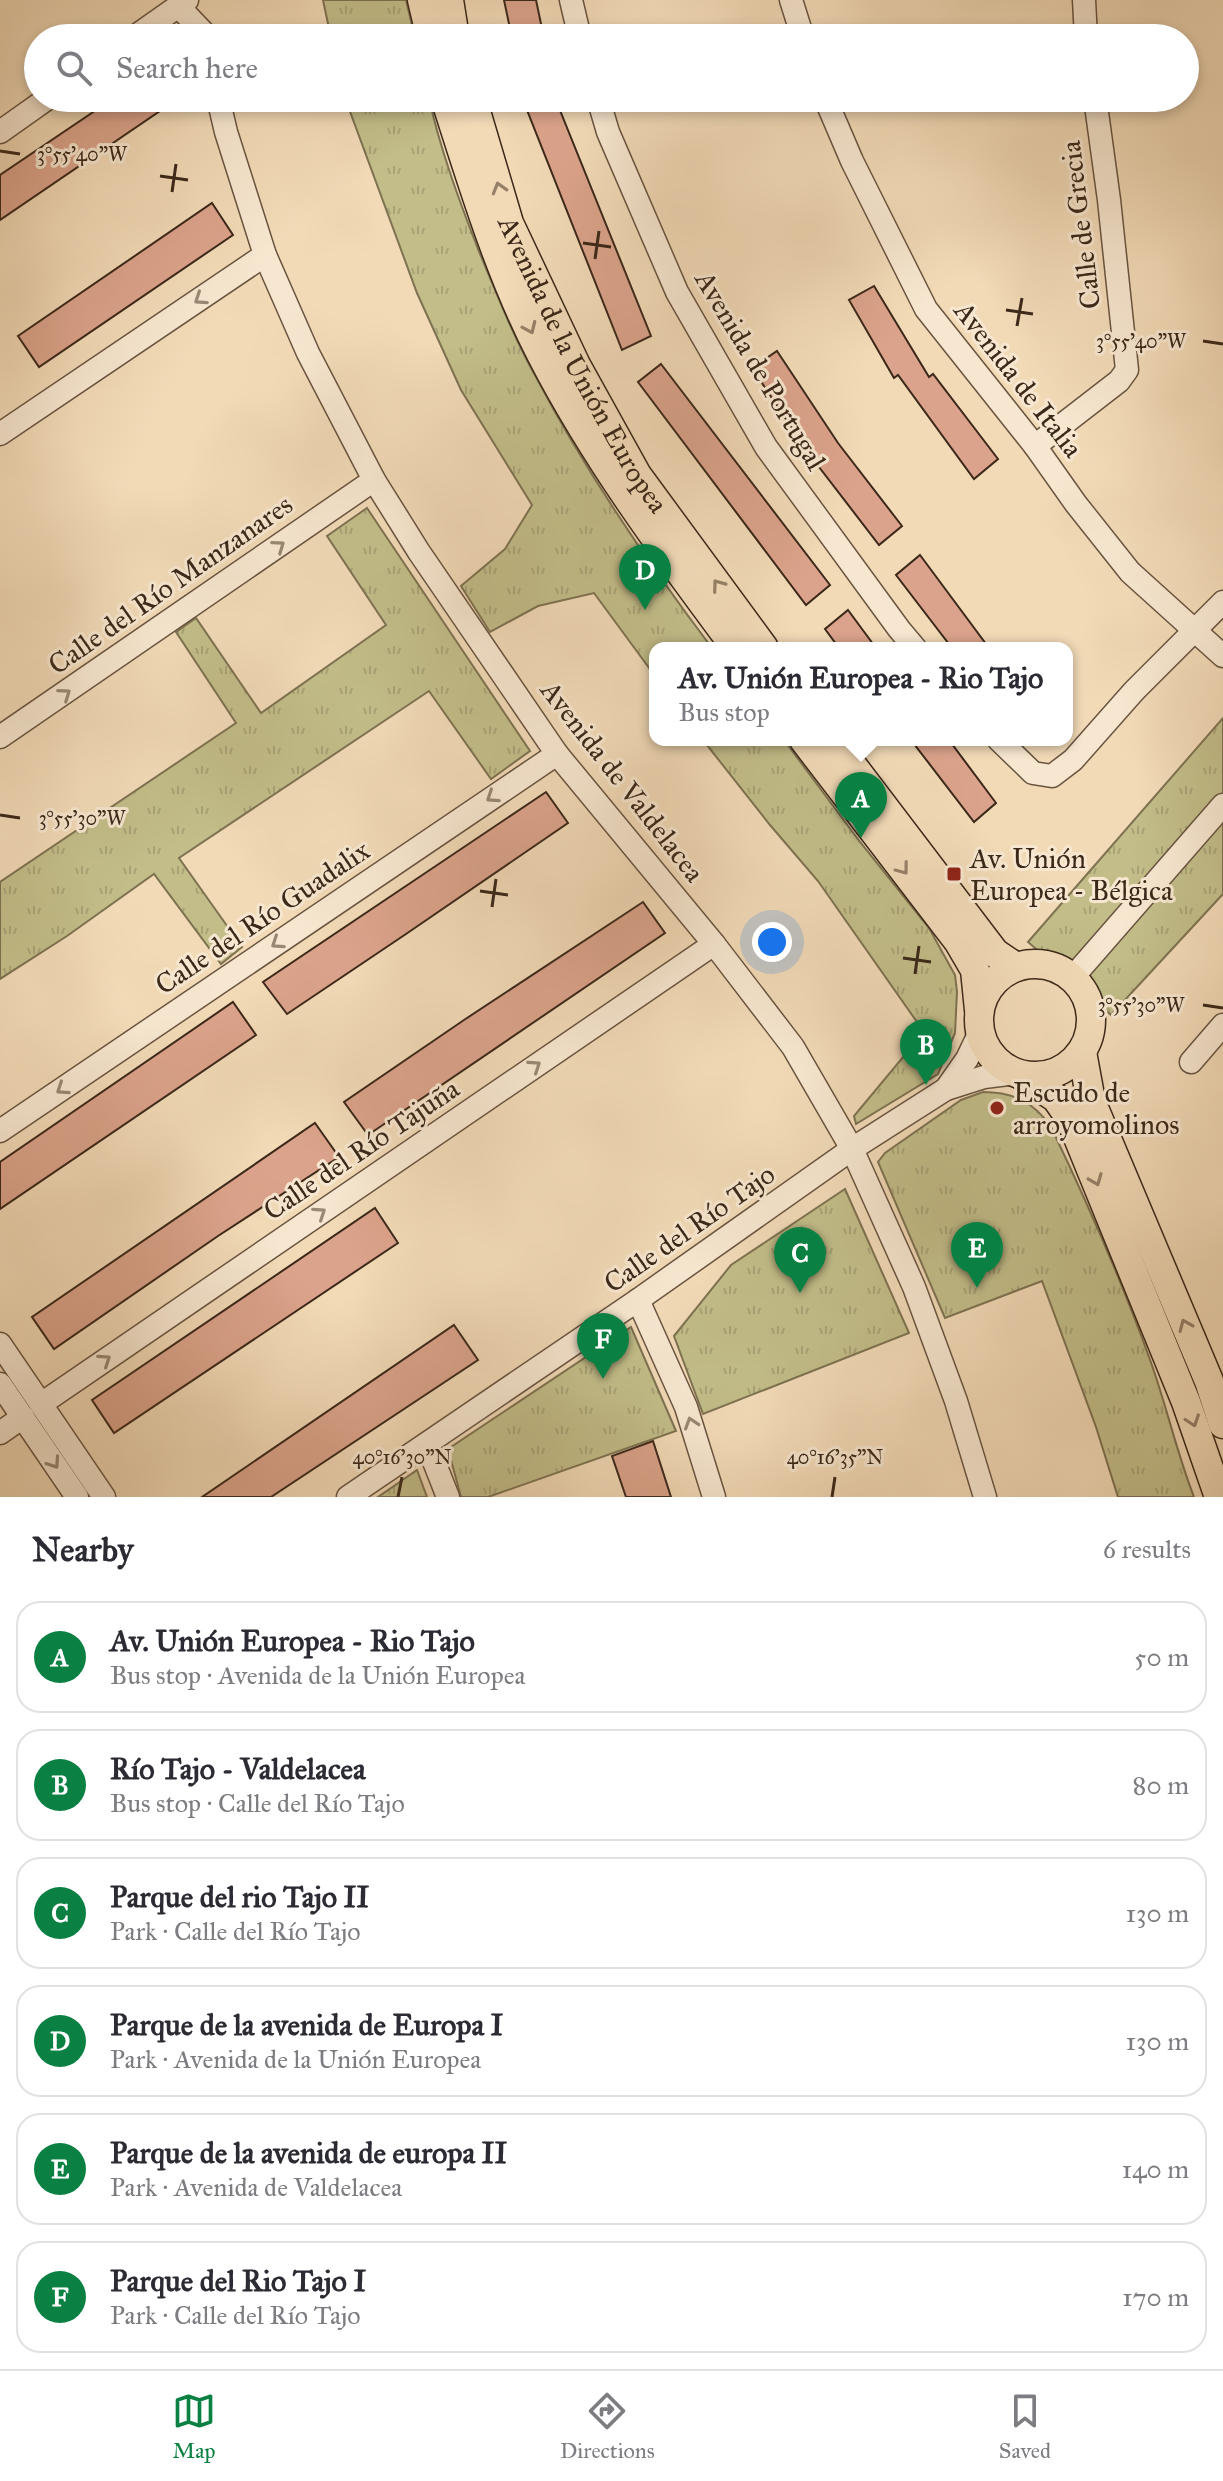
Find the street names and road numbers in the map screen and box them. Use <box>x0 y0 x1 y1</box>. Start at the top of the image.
street label: Calle de Grecia <box>1053 139 1108 311</box>
street label: Avenida de la Unión Europea <box>490 209 676 520</box>
street label: Avenida de Portugal <box>687 263 834 477</box>
street label: Avenida de Italia <box>946 293 1091 465</box>
street label: Calle del Río Manzanares <box>41 487 299 682</box>
street label: Avenida de Valdelacea <box>532 673 712 889</box>
street label: Calle del Río Guadalix <box>148 832 377 1002</box>
street label: Calle del Río Tajuña <box>257 1071 466 1228</box>
street label: Calle del Río Tajo <box>597 1156 782 1300</box>

